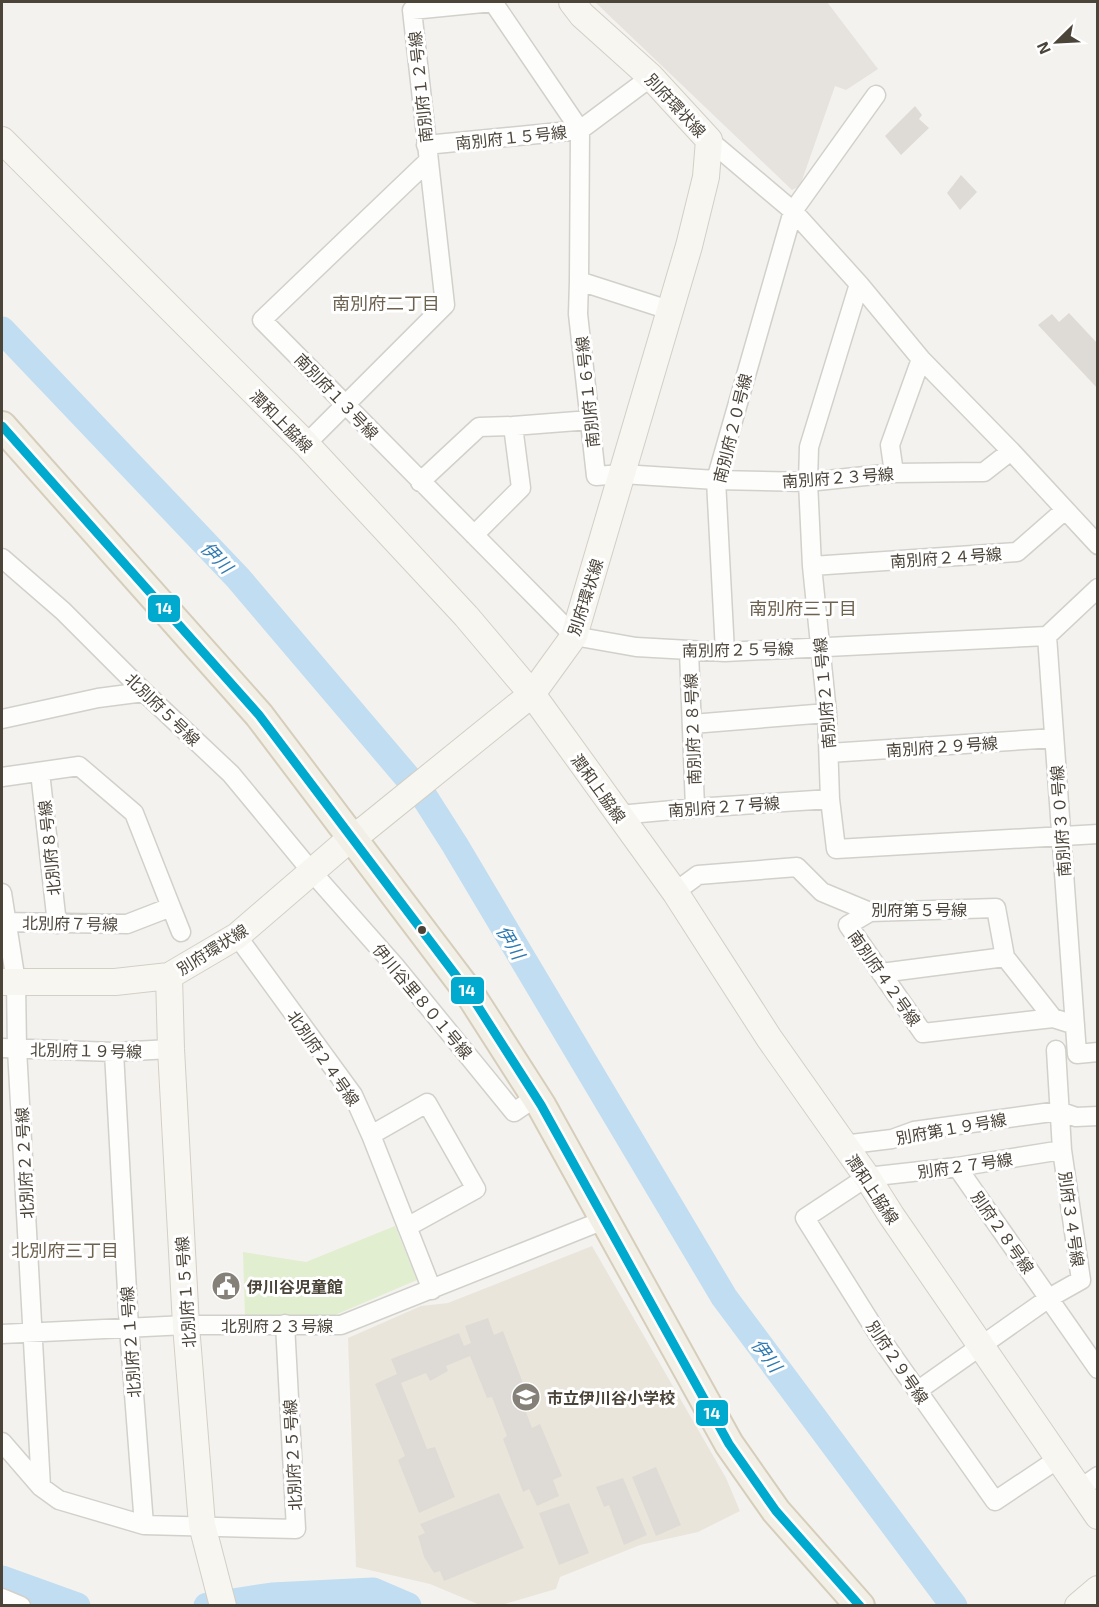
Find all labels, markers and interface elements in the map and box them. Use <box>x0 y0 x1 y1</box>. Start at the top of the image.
north arrow <box>1027 12 1087 72</box>
street label: 南別府１２号線 <box>405 30 435 144</box>
text: N <box>1032 39 1054 57</box>
street label: 別府環状線 <box>642 69 710 141</box>
street label: 南別府１５号線 <box>454 122 568 152</box>
district label: 南別府二丁目 <box>332 292 440 314</box>
street label: 南別府１６号線 <box>572 335 602 449</box>
street label: 南別府１３号線 <box>291 349 383 443</box>
street label: 南別府２０号線 <box>709 371 755 485</box>
street label: 潤和上脇線 <box>247 386 317 456</box>
street label: 南別府２３号線 <box>781 464 895 490</box>
water label: 伊川 <box>197 536 239 579</box>
street label: 南別府２４号線 <box>889 544 1003 570</box>
street label: 別府環状線 <box>564 556 606 638</box>
line badge: 14 <box>147 594 181 623</box>
district label: 南別府三丁目 <box>749 597 857 619</box>
text: 14 <box>155 598 173 617</box>
street label: 南別府２１号線 <box>810 636 838 750</box>
street label: 南別府２５号線 <box>682 639 794 659</box>
street label: 北別府５号線 <box>122 669 204 749</box>
street label: 南別府２８号線 <box>681 673 703 785</box>
street label: 南別府２９号線 <box>885 733 999 759</box>
street label: 潤和上脇線 <box>568 750 630 826</box>
street label: 南別府３０号線 <box>1047 764 1073 878</box>
street label: 南別府２７号線 <box>667 793 781 819</box>
street label: 北別府８号線 <box>35 799 63 897</box>
street label: 別府第５号線 <box>871 900 967 919</box>
street label: 北別府７号線 <box>22 913 118 933</box>
street label: 別府環状線 <box>173 920 251 978</box>
water label: 伊川 <box>492 921 531 965</box>
unlabelled marker <box>416 924 428 936</box>
street label: 南別府４２号線 <box>845 927 925 1029</box>
street label: 伊川谷里８０１号線 <box>369 940 477 1062</box>
line badge: 14 <box>450 976 485 1005</box>
text: 14 <box>458 980 476 999</box>
street label: 北別府２４号線 <box>284 1007 364 1109</box>
street label: 北別府１９号線 <box>30 1040 142 1060</box>
street label: 北別府２２号線 <box>12 1107 36 1219</box>
street label: 別府第１９号線 <box>894 1109 1008 1147</box>
street label: 別府２７号線 <box>916 1149 1014 1181</box>
street label: 潤和上脇線 <box>843 1151 903 1227</box>
street label: 別府３４号線 <box>1056 1170 1088 1268</box>
street label: 別府２８号線 <box>968 1187 1038 1277</box>
street label: 北別府１５号線 <box>172 1235 198 1349</box>
district label: 北別府三丁目 <box>11 1239 119 1261</box>
public building icon: 伊川谷児童館 <box>210 1270 242 1302</box>
place label: 伊川谷児童館 <box>246 1277 343 1296</box>
street label: 北別府２１号線 <box>117 1285 143 1399</box>
street label: 北別府２３号線 <box>221 1316 333 1335</box>
street label: 別府２９号線 <box>863 1317 933 1407</box>
water label: 伊川 <box>747 1334 788 1378</box>
school or university icon: 市立伊川谷小学校 <box>510 1381 542 1413</box>
place label: 市立伊川谷小学校 <box>547 1388 675 1407</box>
street label: 北別府２５号線 <box>280 1399 304 1511</box>
line badge: 14 <box>695 1399 729 1427</box>
text: 14 <box>703 1403 721 1422</box>

